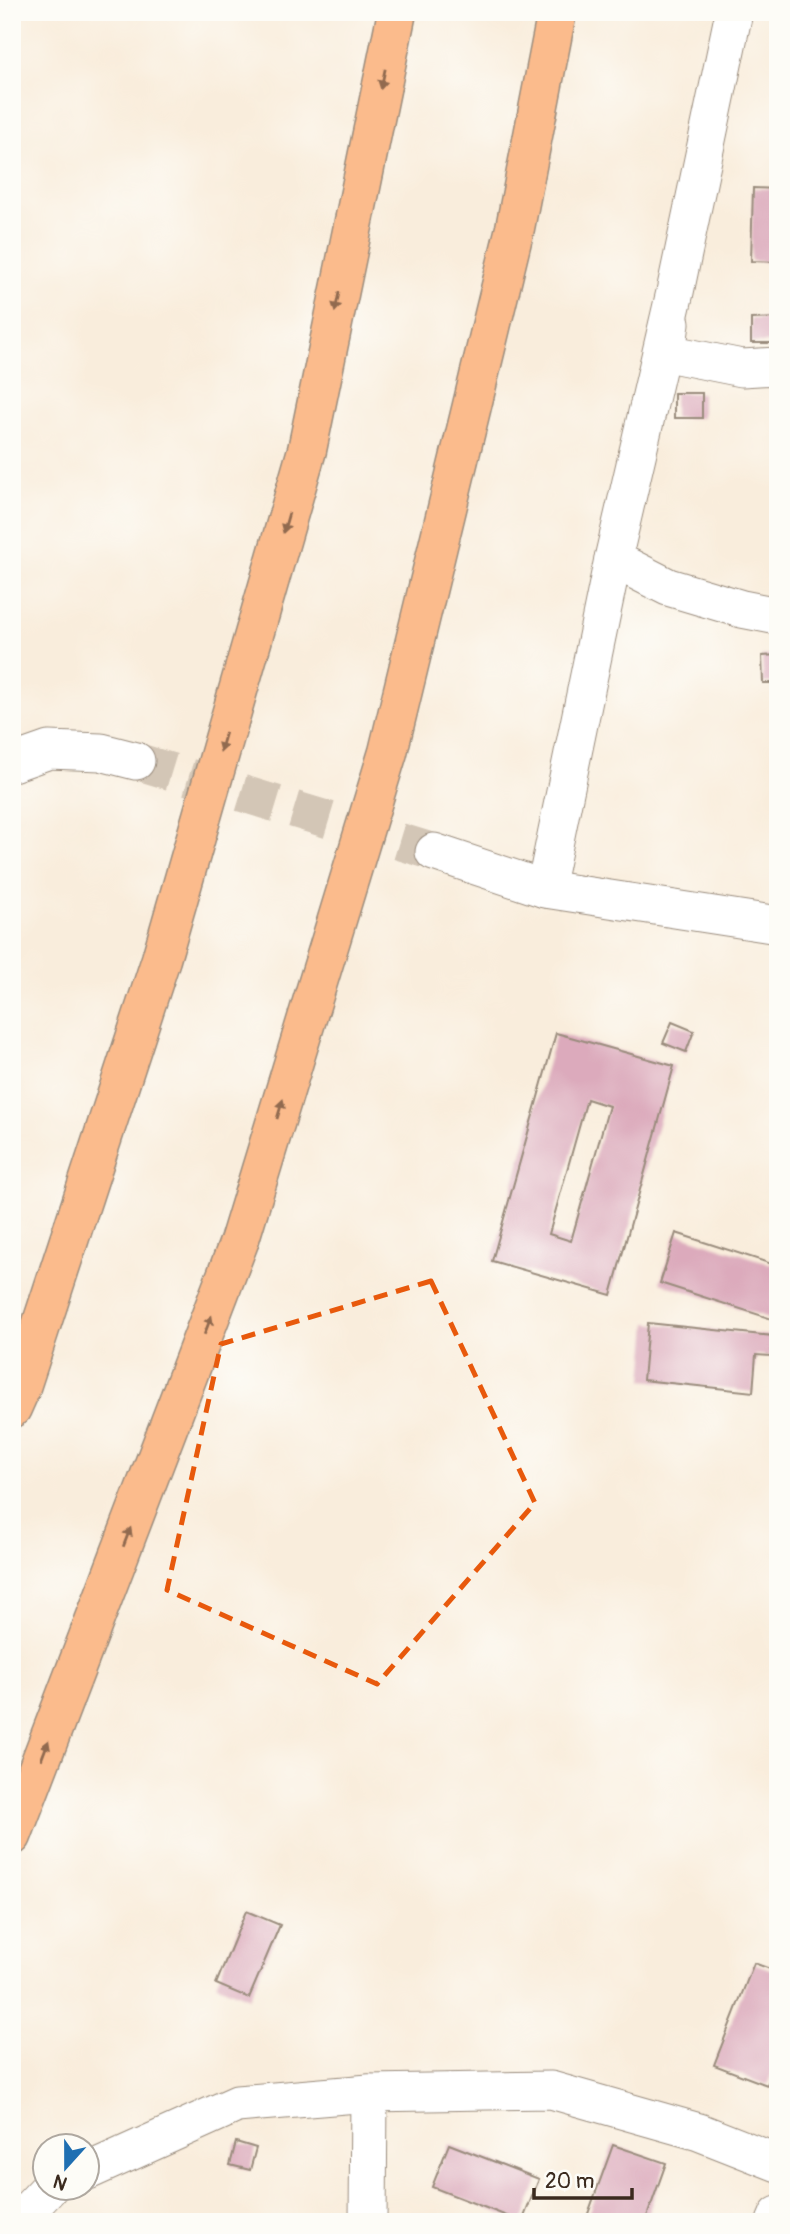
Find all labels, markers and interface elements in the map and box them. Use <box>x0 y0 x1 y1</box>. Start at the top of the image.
one-way arrow <box>378 68 389 90</box>
one-way arrow <box>332 291 343 313</box>
one-way arrow <box>280 513 290 534</box>
one-way arrow <box>218 732 228 753</box>
one-way arrow <box>275 1098 285 1119</box>
one-way arrow <box>202 1314 213 1335</box>
one-way arrow <box>121 1526 132 1547</box>
one-way arrow <box>40 1739 51 1760</box>
north arrow <box>32 2132 102 2202</box>
scale bar <box>534 2157 632 2201</box>
text: N <box>50 2168 71 2195</box>
text: 20 m <box>545 2168 594 2195</box>

